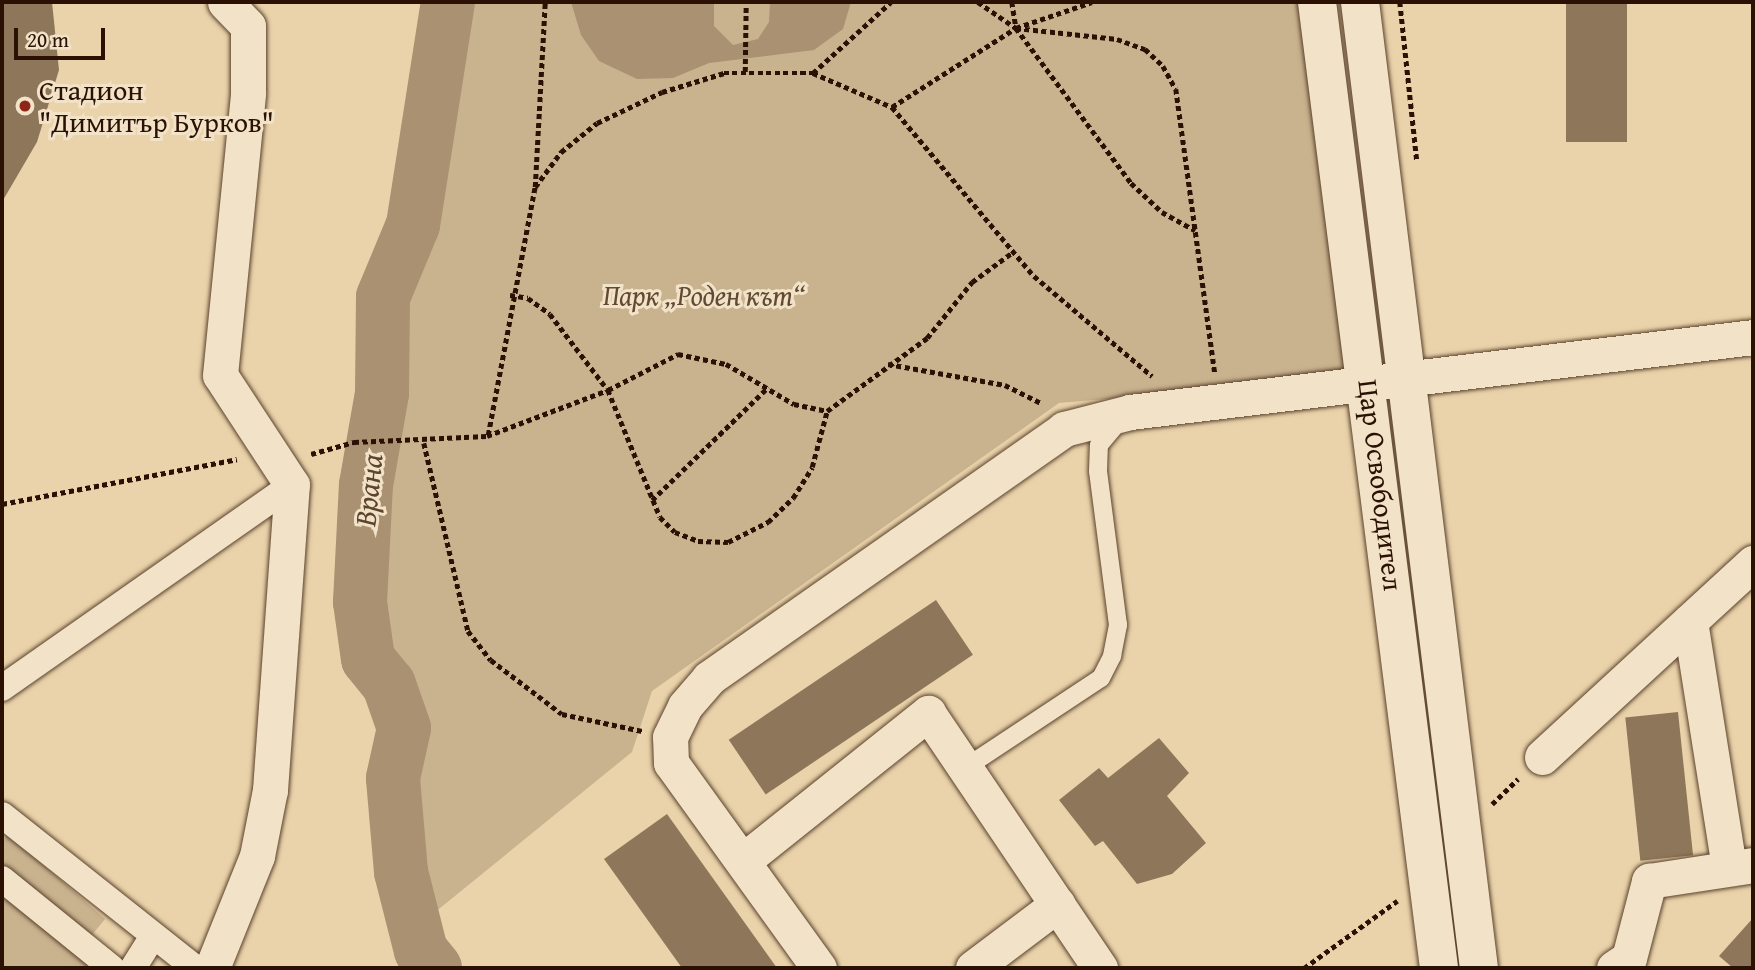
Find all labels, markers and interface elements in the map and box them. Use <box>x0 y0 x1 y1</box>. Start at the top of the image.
scale bar <box>18 14 108 58</box>
text: 20 m <box>27 24 69 55</box>
place label: Стадион "Димитър Бурков" <box>39 73 274 139</box>
marker: Стадион "Димитър Бурков" <box>17 98 33 114</box>
park label: Парк „Роден кът“ <box>603 278 805 312</box>
street label: Цар Освободител <box>1351 377 1411 593</box>
water label: Врана <box>346 452 390 528</box>

